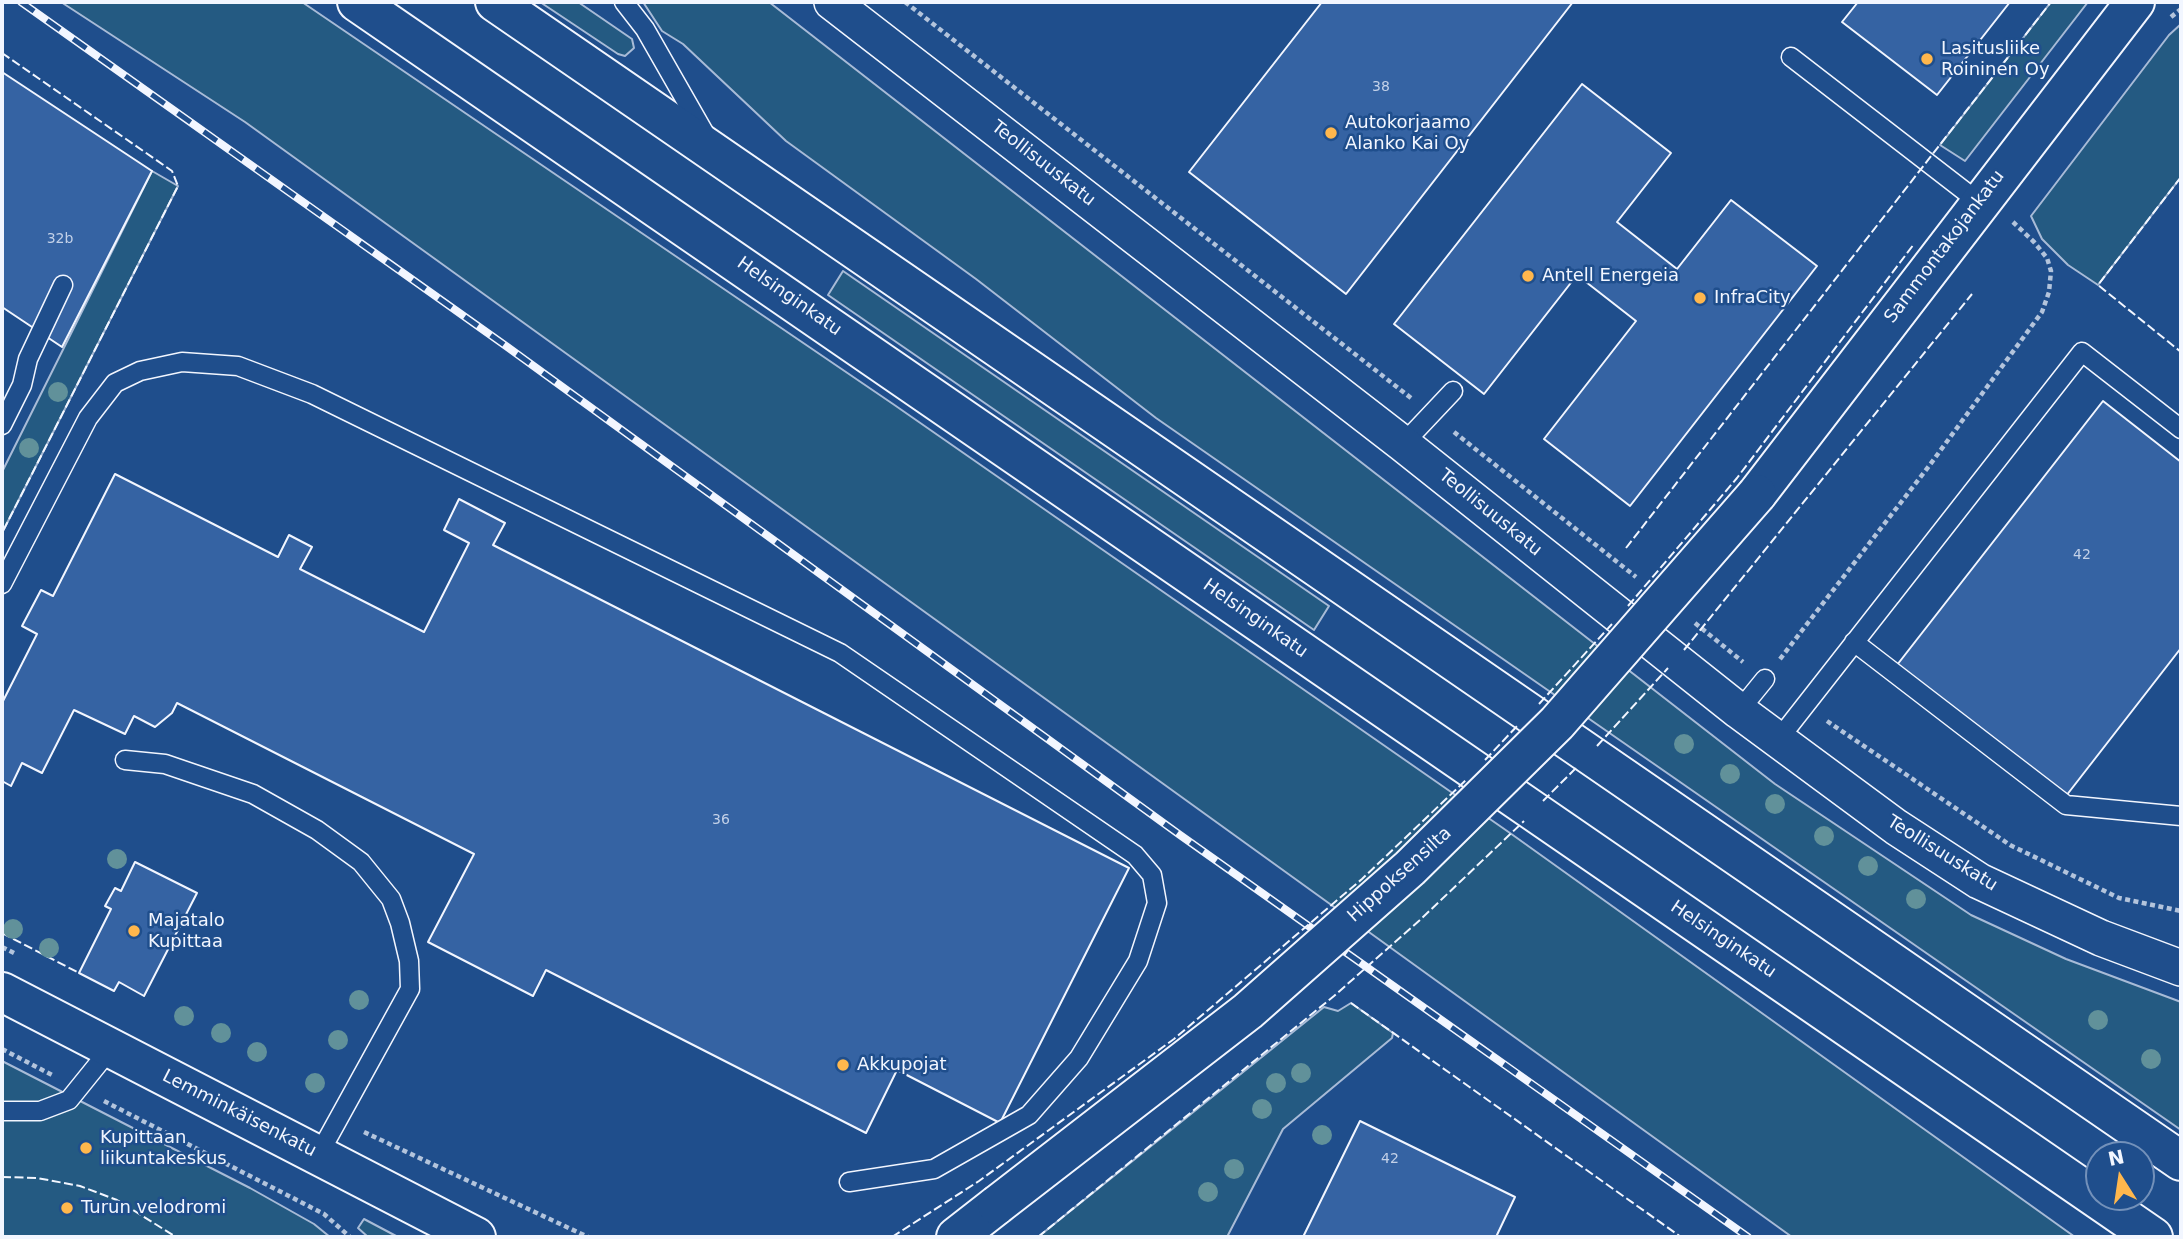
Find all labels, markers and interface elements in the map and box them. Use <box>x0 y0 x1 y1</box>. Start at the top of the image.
place label: Lasitusliike Roininen Oy <box>1941 38 2050 80</box>
marker: Lasitusliike Roininen Oy <box>1919 51 1935 67</box>
house number: 38 <box>1372 79 1390 95</box>
place label: Autokorjaamo Alanko Kai Oy <box>1345 112 1471 154</box>
street label: Teollisuuskatu <box>987 117 1099 211</box>
marker: Autokorjaamo Alanko Kai Oy <box>1323 125 1339 141</box>
street label: Sammontakojankatu <box>1880 166 2010 328</box>
house number: 32b <box>47 231 73 247</box>
street label: Helsinginkatu <box>732 253 846 341</box>
place label: Antell Energeia <box>1542 265 1679 287</box>
marker: Antell Energeia <box>1520 268 1536 284</box>
place label: InfraCity <box>1714 287 1791 309</box>
marker: InfraCity <box>1692 290 1708 306</box>
street label: Teollisuuskatu <box>1434 465 1546 561</box>
house number: 42 <box>2073 547 2091 563</box>
street label: Helsinginkatu <box>1198 575 1312 663</box>
street label: Teollisuuskatu <box>1883 811 2001 897</box>
house number: 36 <box>712 812 730 828</box>
street label: Hippoksensilta <box>1344 823 1456 927</box>
street label: Helsinginkatu <box>1666 897 1780 983</box>
place label: Majatalo Kupittaa <box>148 910 225 953</box>
marker: Majatalo Kupittaa <box>126 923 142 939</box>
place label: Akkupojat <box>857 1054 947 1076</box>
marker: Akkupojat <box>835 1057 851 1073</box>
street label: Lemminkäisenkatu <box>158 1066 320 1162</box>
place label: Kupittaan liikuntakeskus <box>100 1127 227 1170</box>
marker: Kupittaan liikuntakeskus <box>78 1140 94 1156</box>
north arrow <box>2085 1141 2155 1211</box>
text: N <box>2106 1145 2126 1170</box>
house number: 42 <box>1381 1151 1399 1167</box>
place label: Turun velodromi <box>81 1197 226 1219</box>
marker: Turun velodromi <box>59 1200 75 1216</box>

